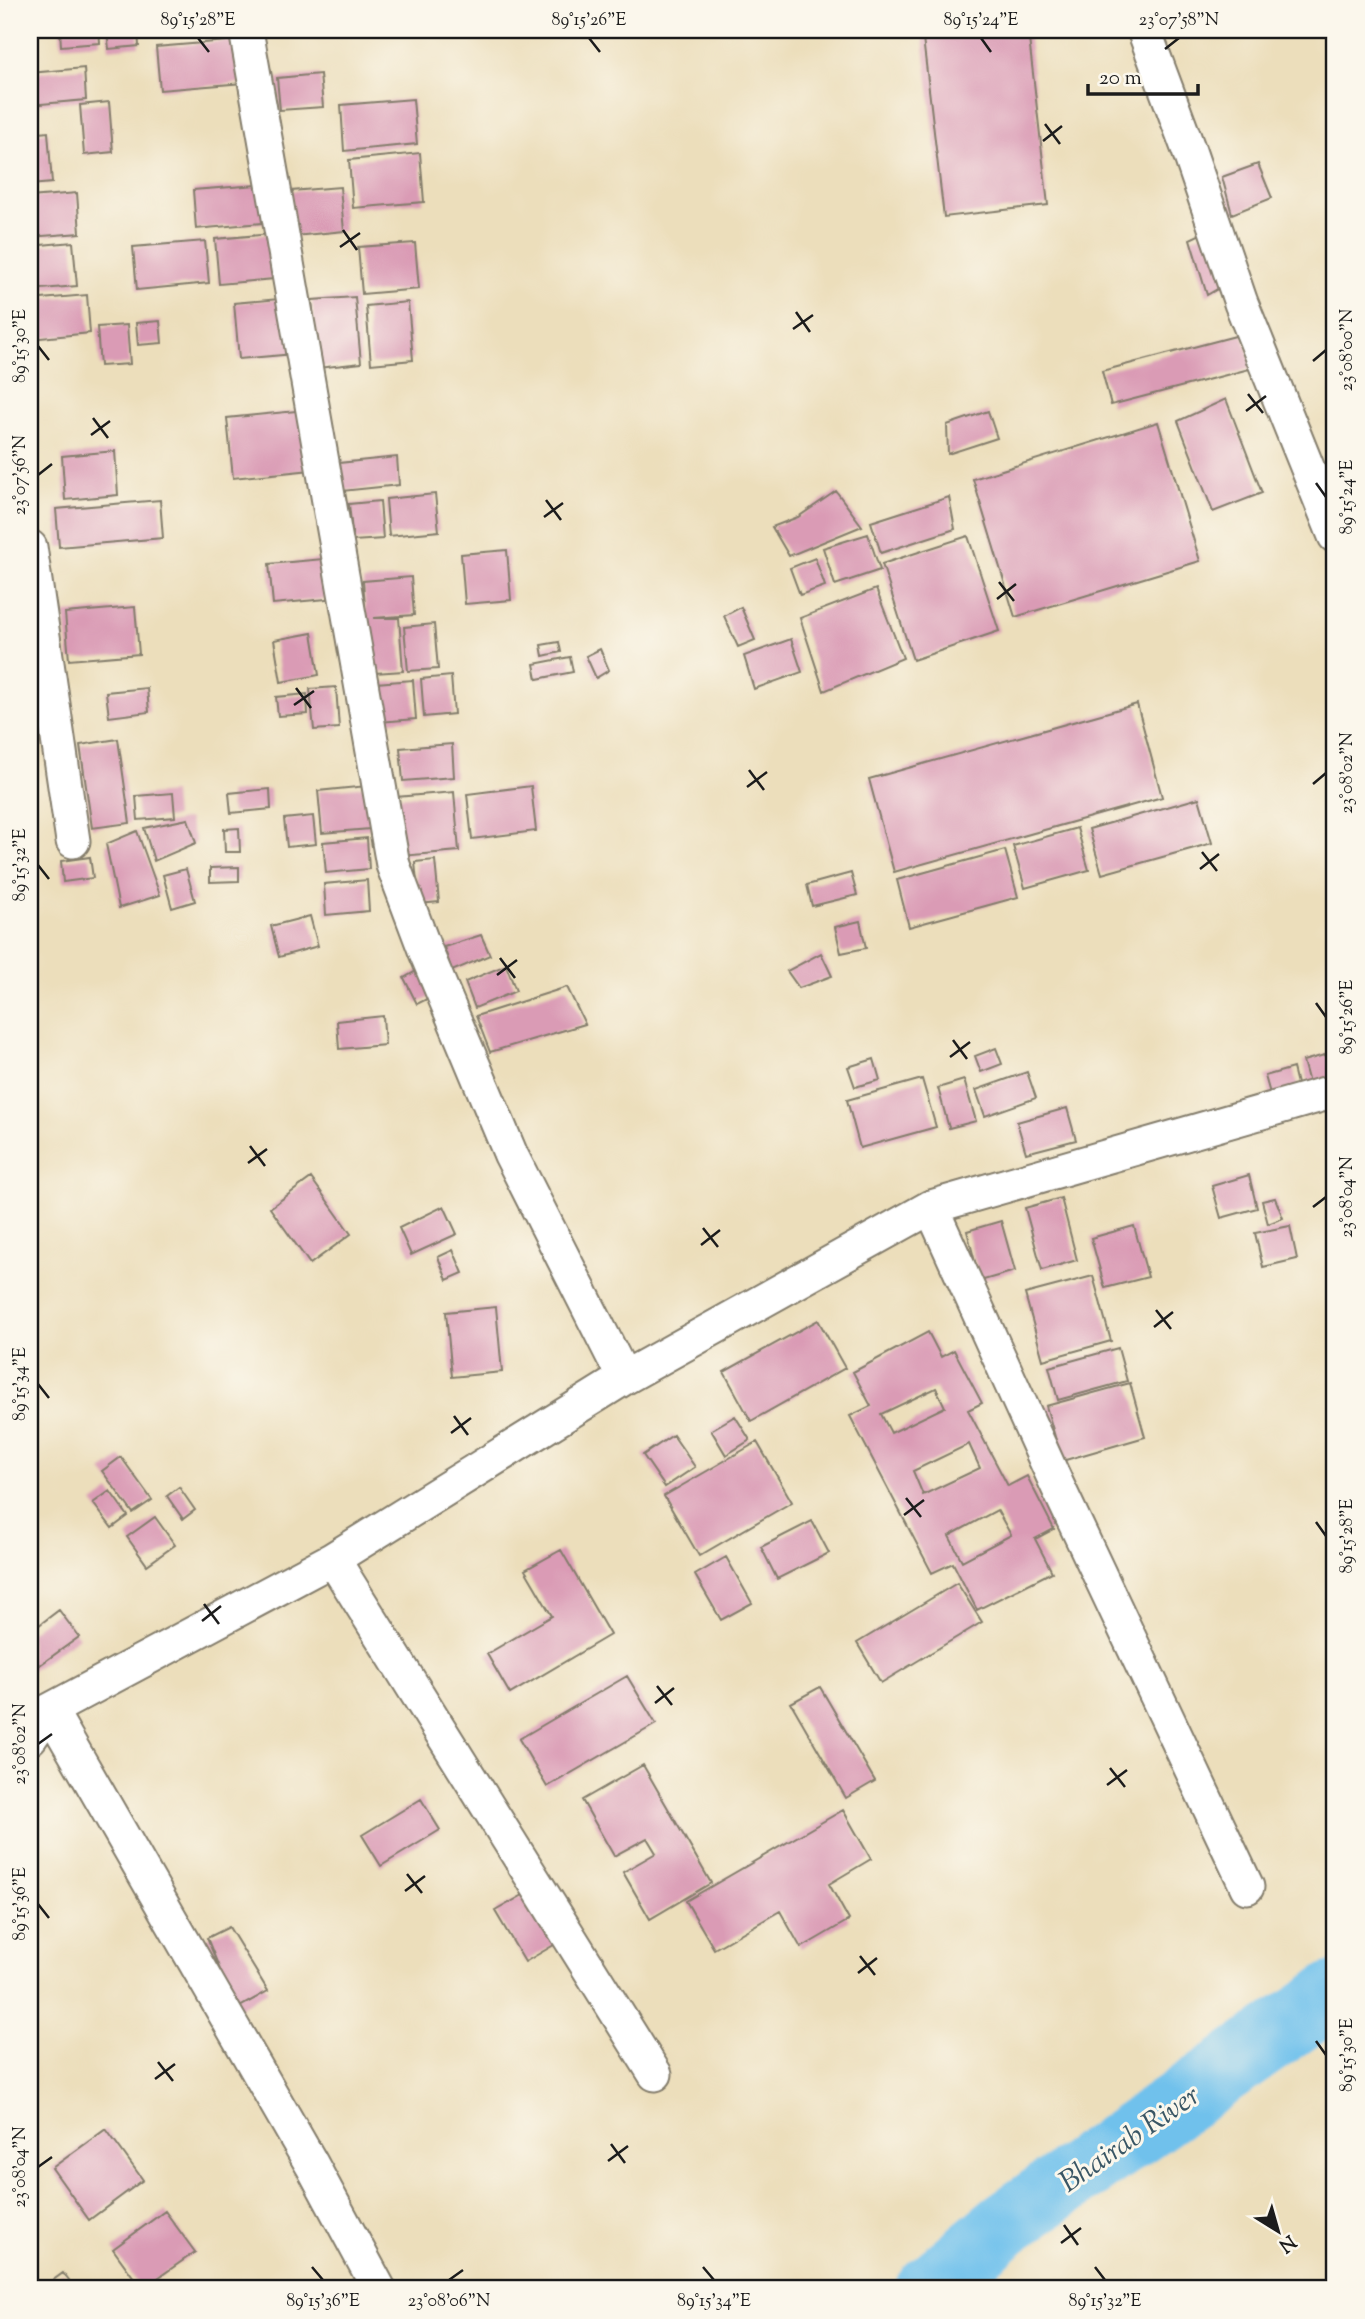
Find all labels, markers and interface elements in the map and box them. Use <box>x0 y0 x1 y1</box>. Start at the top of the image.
text: 89°15'28"E <box>161 8 236 34</box>
text: 89°15'26"E <box>552 8 627 34</box>
text: 89°15'24"E <box>944 8 1019 34</box>
text: 23°07'58"N <box>1139 8 1219 34</box>
scale bar <box>1088 52 1199 96</box>
text: 20 m <box>1099 64 1142 94</box>
text: 89°15'30"E <box>8 309 34 383</box>
text: 23°08'00"N <box>1335 309 1361 391</box>
text: 23°07'56"N <box>8 435 34 515</box>
text: 89°15'24"E <box>1335 459 1361 534</box>
text: 23°08'02"N <box>1335 732 1361 814</box>
text: 89°15'32"E <box>8 828 34 902</box>
text: 89°15'26"E <box>1335 979 1361 1054</box>
text: 23°08'04"N <box>1335 1156 1361 1238</box>
text: 89°15'34"E <box>8 1347 34 1421</box>
text: 89°15'28"E <box>1335 1498 1361 1573</box>
text: 23°08'02"N <box>8 1703 34 1785</box>
text: 89°15'36"E <box>8 1867 34 1941</box>
text: 89°15'30"E <box>1335 2018 1361 2092</box>
water label: Bhairab River <box>1051 2076 1210 2204</box>
text: 23°08'04"N <box>8 2126 34 2208</box>
north arrow <box>1242 2196 1312 2266</box>
text: N <box>1273 2227 1301 2258</box>
text: 89°15'36"E <box>286 2289 360 2315</box>
text: 23°08'06"N <box>408 2289 490 2315</box>
text: 89°15'34"E <box>677 2289 751 2315</box>
text: 89°15'32"E <box>1068 2289 1142 2315</box>

